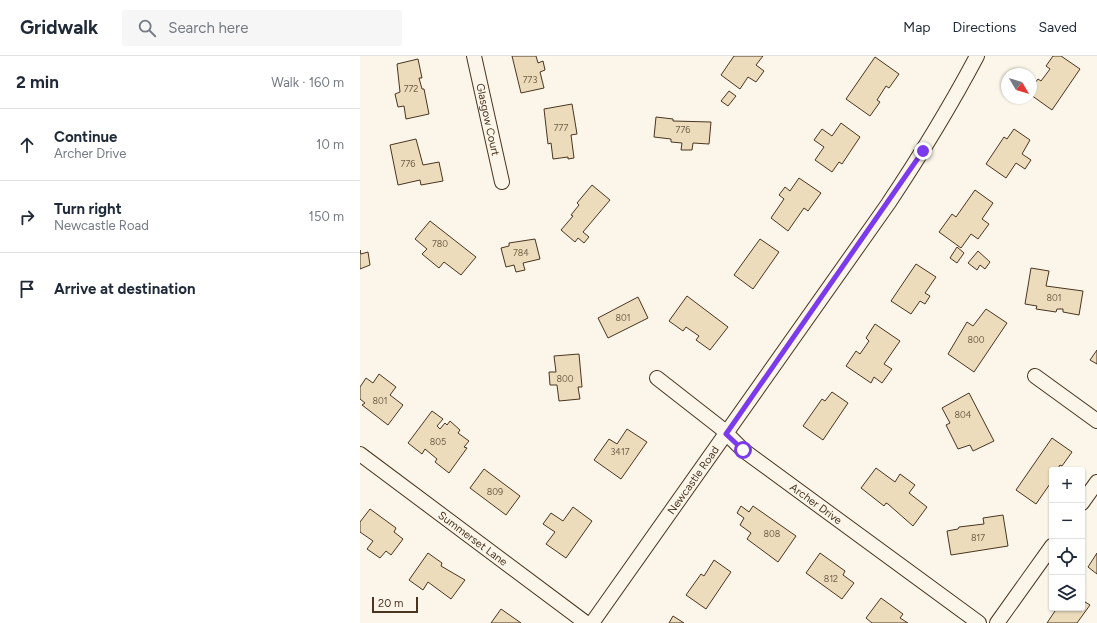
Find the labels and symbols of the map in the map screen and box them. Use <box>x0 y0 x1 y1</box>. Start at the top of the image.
north arrow <box>1001 68 1037 104</box>
house number: 773 <box>523 74 537 85</box>
street label: Glasgow Court <box>473 82 502 157</box>
house number: 772 <box>404 83 418 94</box>
house number: 777 <box>554 122 568 133</box>
house number: 776 <box>676 124 690 135</box>
route end <box>914 142 932 160</box>
house number: 776 <box>401 158 415 169</box>
house number: 780 <box>432 238 448 249</box>
house number: 784 <box>513 247 529 258</box>
house number: 801 <box>1046 292 1062 303</box>
house number: 801 <box>615 312 631 323</box>
house number: 800 <box>967 334 985 345</box>
house number: 800 <box>556 373 574 384</box>
house number: 801 <box>372 395 388 406</box>
house number: 804 <box>955 409 972 420</box>
house number: 805 <box>430 436 446 447</box>
route start <box>734 441 752 459</box>
street label: Newcastle Road <box>665 444 722 517</box>
house number: 3417 <box>610 446 630 457</box>
street label: Archer Drive <box>787 481 844 527</box>
house number: 809 <box>487 486 503 497</box>
street label: Summerset Lane <box>436 509 510 569</box>
house number: 808 <box>764 528 781 539</box>
house number: 817 <box>971 532 985 543</box>
house number: 812 <box>824 573 838 584</box>
scale bar <box>372 595 418 614</box>

